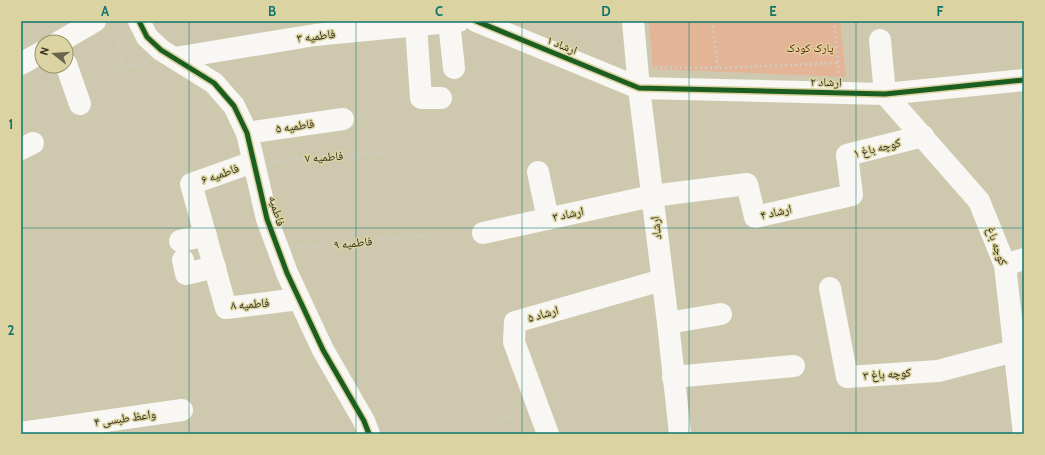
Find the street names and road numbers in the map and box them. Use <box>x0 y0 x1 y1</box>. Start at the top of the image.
street label: فاطمیه ۳ <box>296 26 336 46</box>
street label: ارشاد ۱ <box>545 32 580 57</box>
street label: ارشاد ۲ <box>810 74 842 89</box>
street label: فاطمیه ۵ <box>275 115 315 136</box>
street label: کوچه باغ ۱ <box>852 134 902 162</box>
street label: فاطمیه ۷ <box>304 148 344 166</box>
street label: فاطمیه ۶ <box>199 160 241 187</box>
street label: فاطمیه <box>266 194 289 228</box>
street label: ارشاد ۴ <box>759 201 793 222</box>
street label: ارشاد ۳ <box>551 203 585 224</box>
street label: ارشاد <box>647 215 664 241</box>
street label: کوچه باغ <box>983 224 1011 268</box>
street label: فاطمیه ۹ <box>333 233 373 252</box>
street label: فاطمیه ۸ <box>230 295 270 313</box>
street label: ارشاد ۵ <box>526 302 560 325</box>
street label: کوچه باغ ۳ <box>862 364 912 384</box>
street label: واعظ طبسی ۴ <box>93 406 157 430</box>

